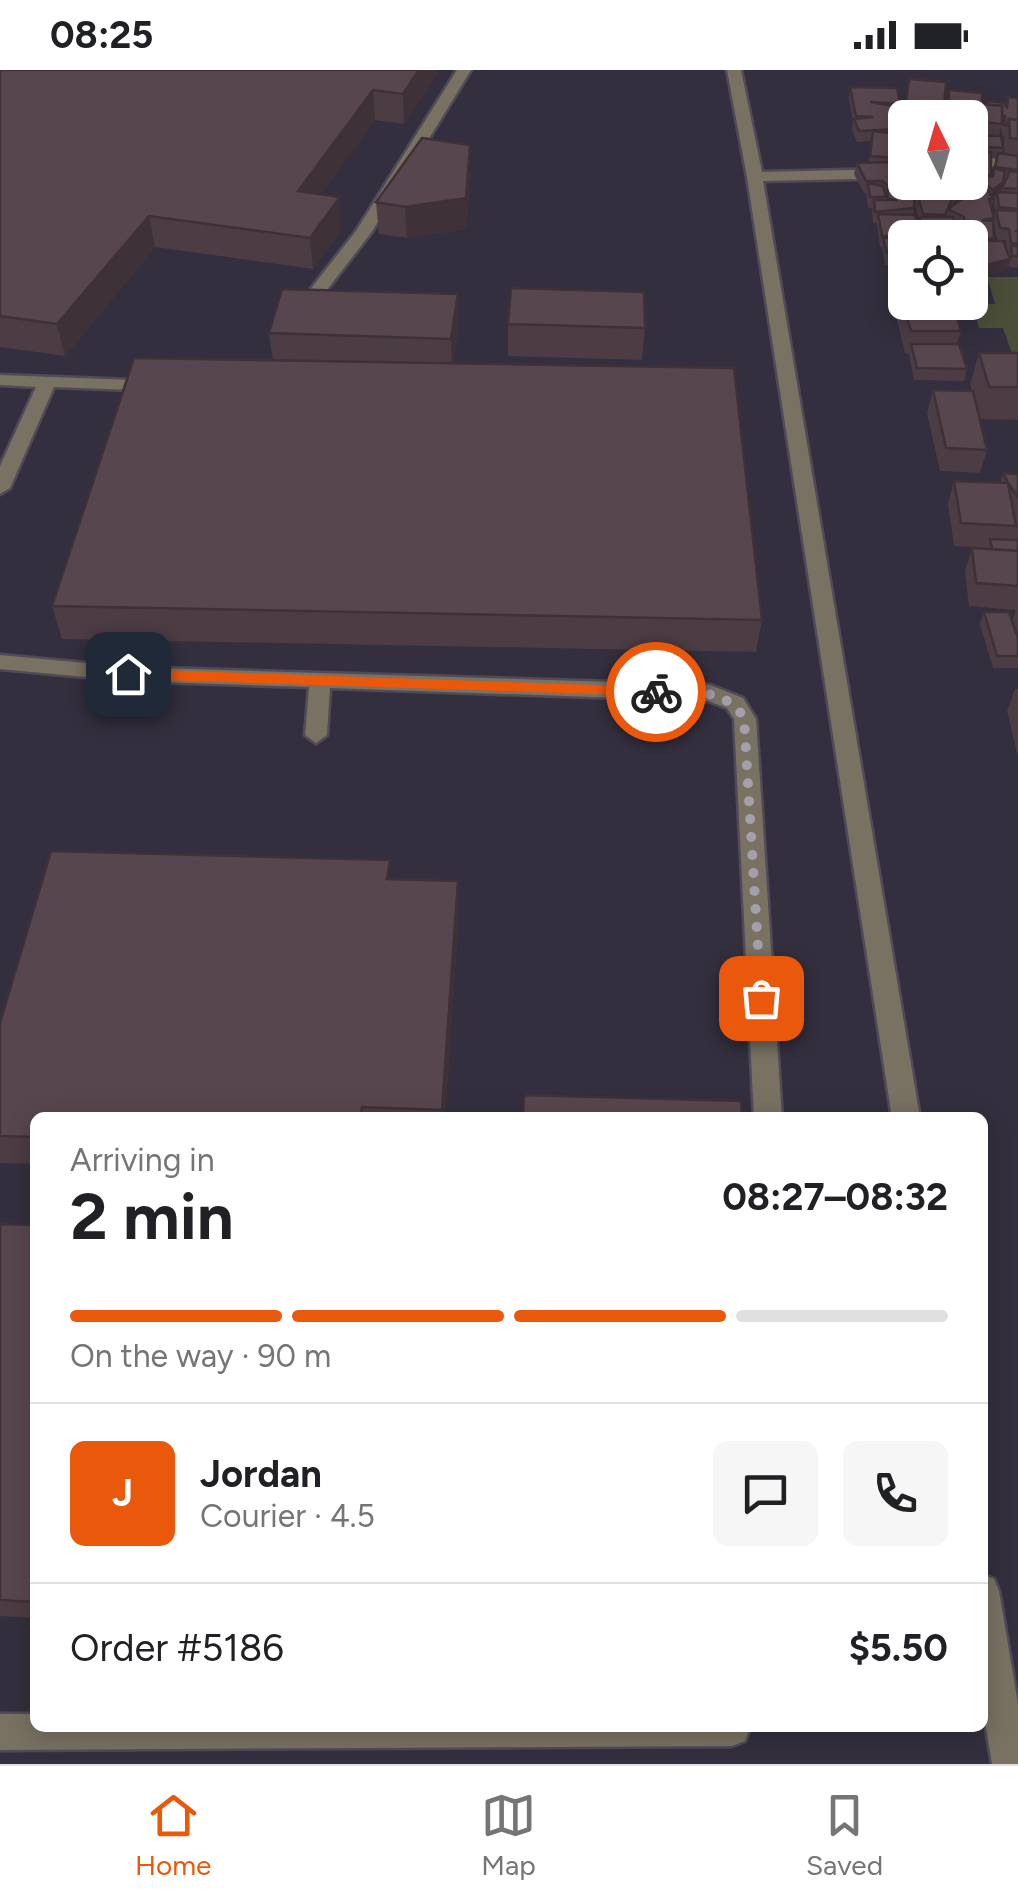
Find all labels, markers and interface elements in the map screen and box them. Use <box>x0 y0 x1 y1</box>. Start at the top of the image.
text: 08:25 <box>50 12 153 58</box>
north arrow <box>888 100 988 200</box>
map controls <box>888 100 988 320</box>
button: locate <box>888 220 988 320</box>
pin <box>86 632 171 717</box>
courier <box>606 642 706 742</box>
icon: home <box>101 647 156 702</box>
icon: bike <box>629 665 684 720</box>
pin <box>719 956 804 1041</box>
icon: bag <box>734 971 789 1026</box>
text: Arriving in <box>70 1141 215 1179</box>
text: 08:27–08:32 <box>722 1174 948 1220</box>
text: 2 min <box>70 1177 234 1255</box>
text: On the way · 90 m <box>70 1337 331 1375</box>
button: chat <box>713 1441 818 1546</box>
button: phone <box>843 1441 948 1546</box>
text: Jordan <box>200 1451 322 1497</box>
text: J <box>112 1470 133 1516</box>
text: Courier · 4.5 <box>200 1497 375 1535</box>
text: Order #5186 <box>70 1625 284 1671</box>
text: $5.50 <box>849 1625 948 1671</box>
tab: Home <box>135 1788 211 1882</box>
tab: Map <box>481 1788 536 1882</box>
tab: Saved <box>806 1788 883 1882</box>

